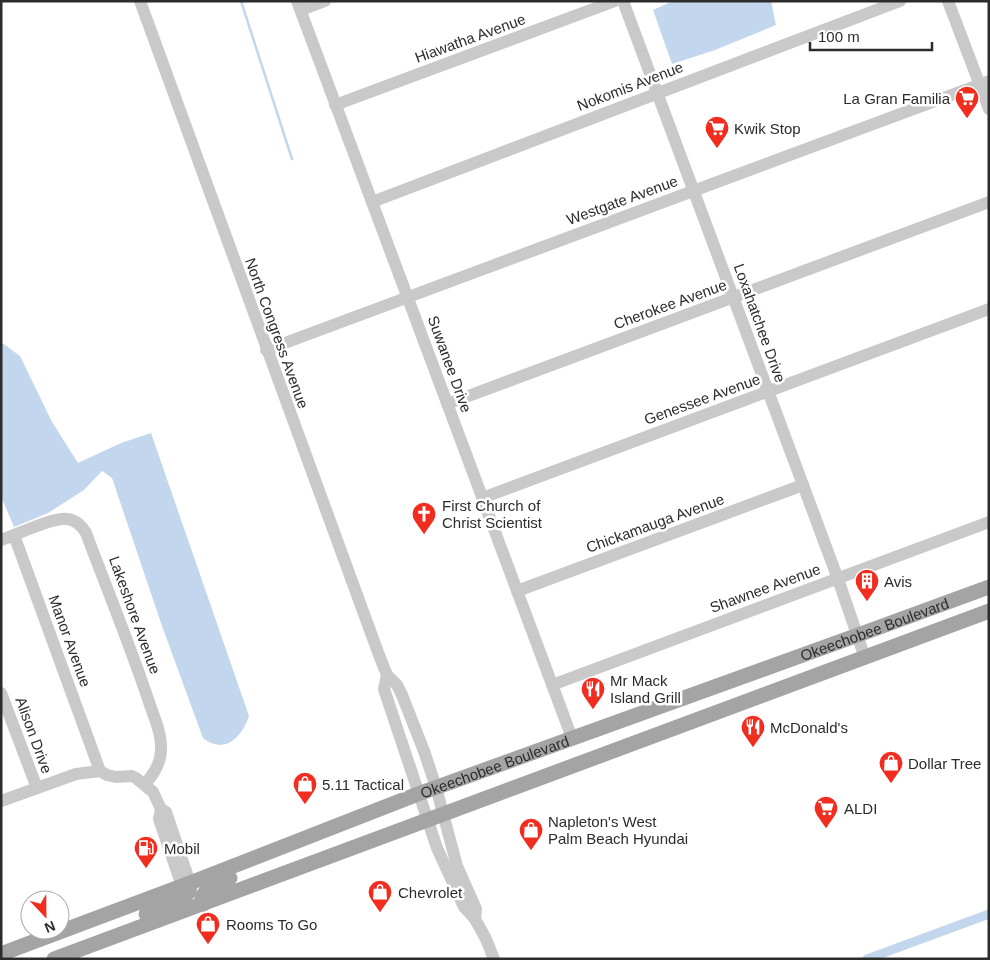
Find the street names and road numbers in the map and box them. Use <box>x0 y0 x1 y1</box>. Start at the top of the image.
street label: Hiawatha Avenue <box>412 10 528 66</box>
street label: Nokomis Avenue <box>575 58 685 114</box>
street label: Westgate Avenue <box>564 172 680 228</box>
street label: North Congress Avenue <box>242 255 312 411</box>
street label: Loxahatchee Drive <box>731 261 789 385</box>
street label: Cherokee Avenue <box>611 276 729 332</box>
street label: Suwanee Drive <box>425 313 475 415</box>
street label: Genessee Avenue <box>642 370 762 428</box>
street label: Chickamauga Avenue <box>584 490 726 556</box>
street label: Lakeshore Avenue <box>106 554 164 676</box>
street label: Shawnee Avenue <box>707 560 823 616</box>
street label: Manor Avenue <box>46 593 94 689</box>
street label: Okeechobee Boulevard <box>798 594 951 664</box>
street label: Alison Drive <box>12 694 56 776</box>
street label: Okeechobee Boulevard <box>418 732 571 801</box>

